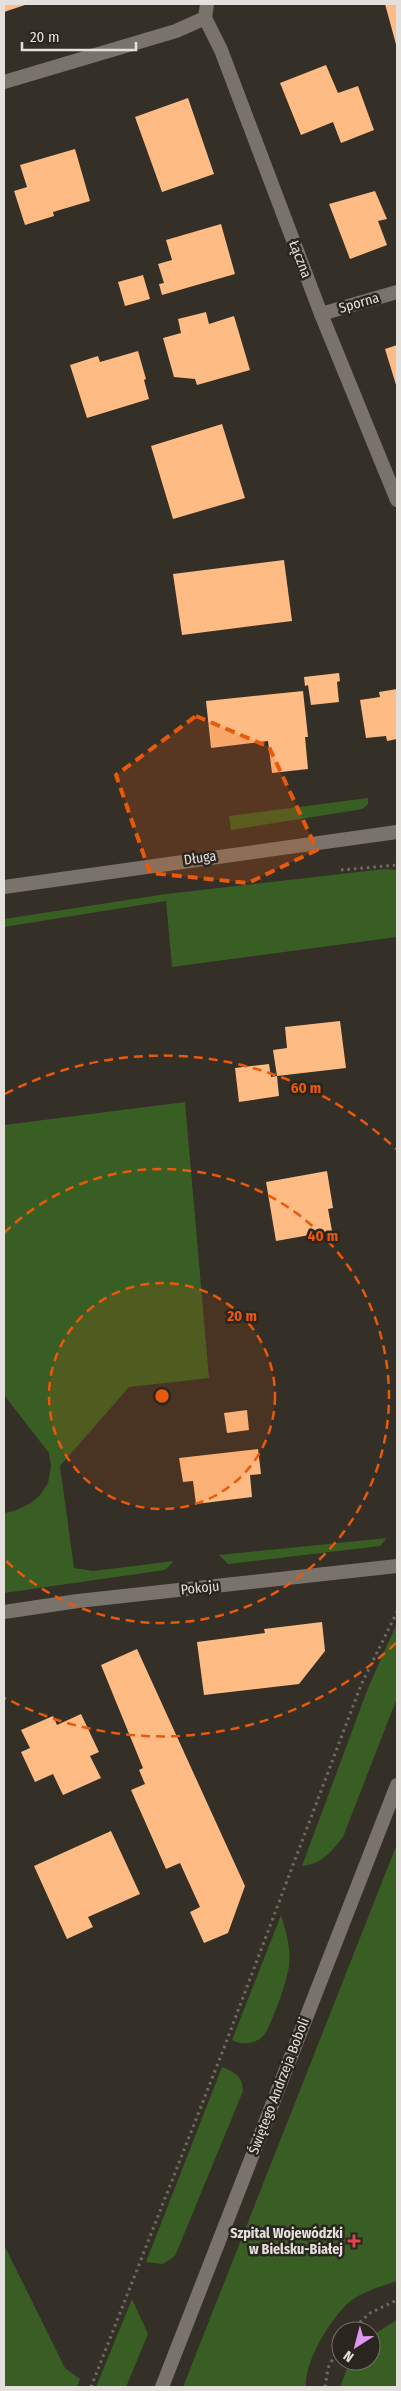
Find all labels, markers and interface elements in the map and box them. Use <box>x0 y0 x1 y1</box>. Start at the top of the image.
scale bar <box>22 20 136 52</box>
text: 20 m <box>30 28 60 46</box>
street label: Łączna <box>285 238 315 280</box>
street label: Sporna <box>337 289 381 317</box>
street label: Długa <box>183 847 218 869</box>
text: 60 m <box>291 1079 321 1097</box>
text: 40 m <box>308 1227 338 1245</box>
text: 20 m <box>226 1307 257 1325</box>
centre of rings <box>153 1387 171 1405</box>
street label: Pokoju <box>180 1578 220 1598</box>
street label: Świętego Andrzeja Boboli <box>244 2015 313 2157</box>
place label: Szpital Wojewódzki w Bielsku-Białej <box>230 2225 343 2258</box>
marker: Szpital Wojewódzki w Bielsku-Białej <box>347 2234 361 2248</box>
north arrow <box>331 2321 381 2371</box>
text: N <box>340 2347 357 2365</box>

